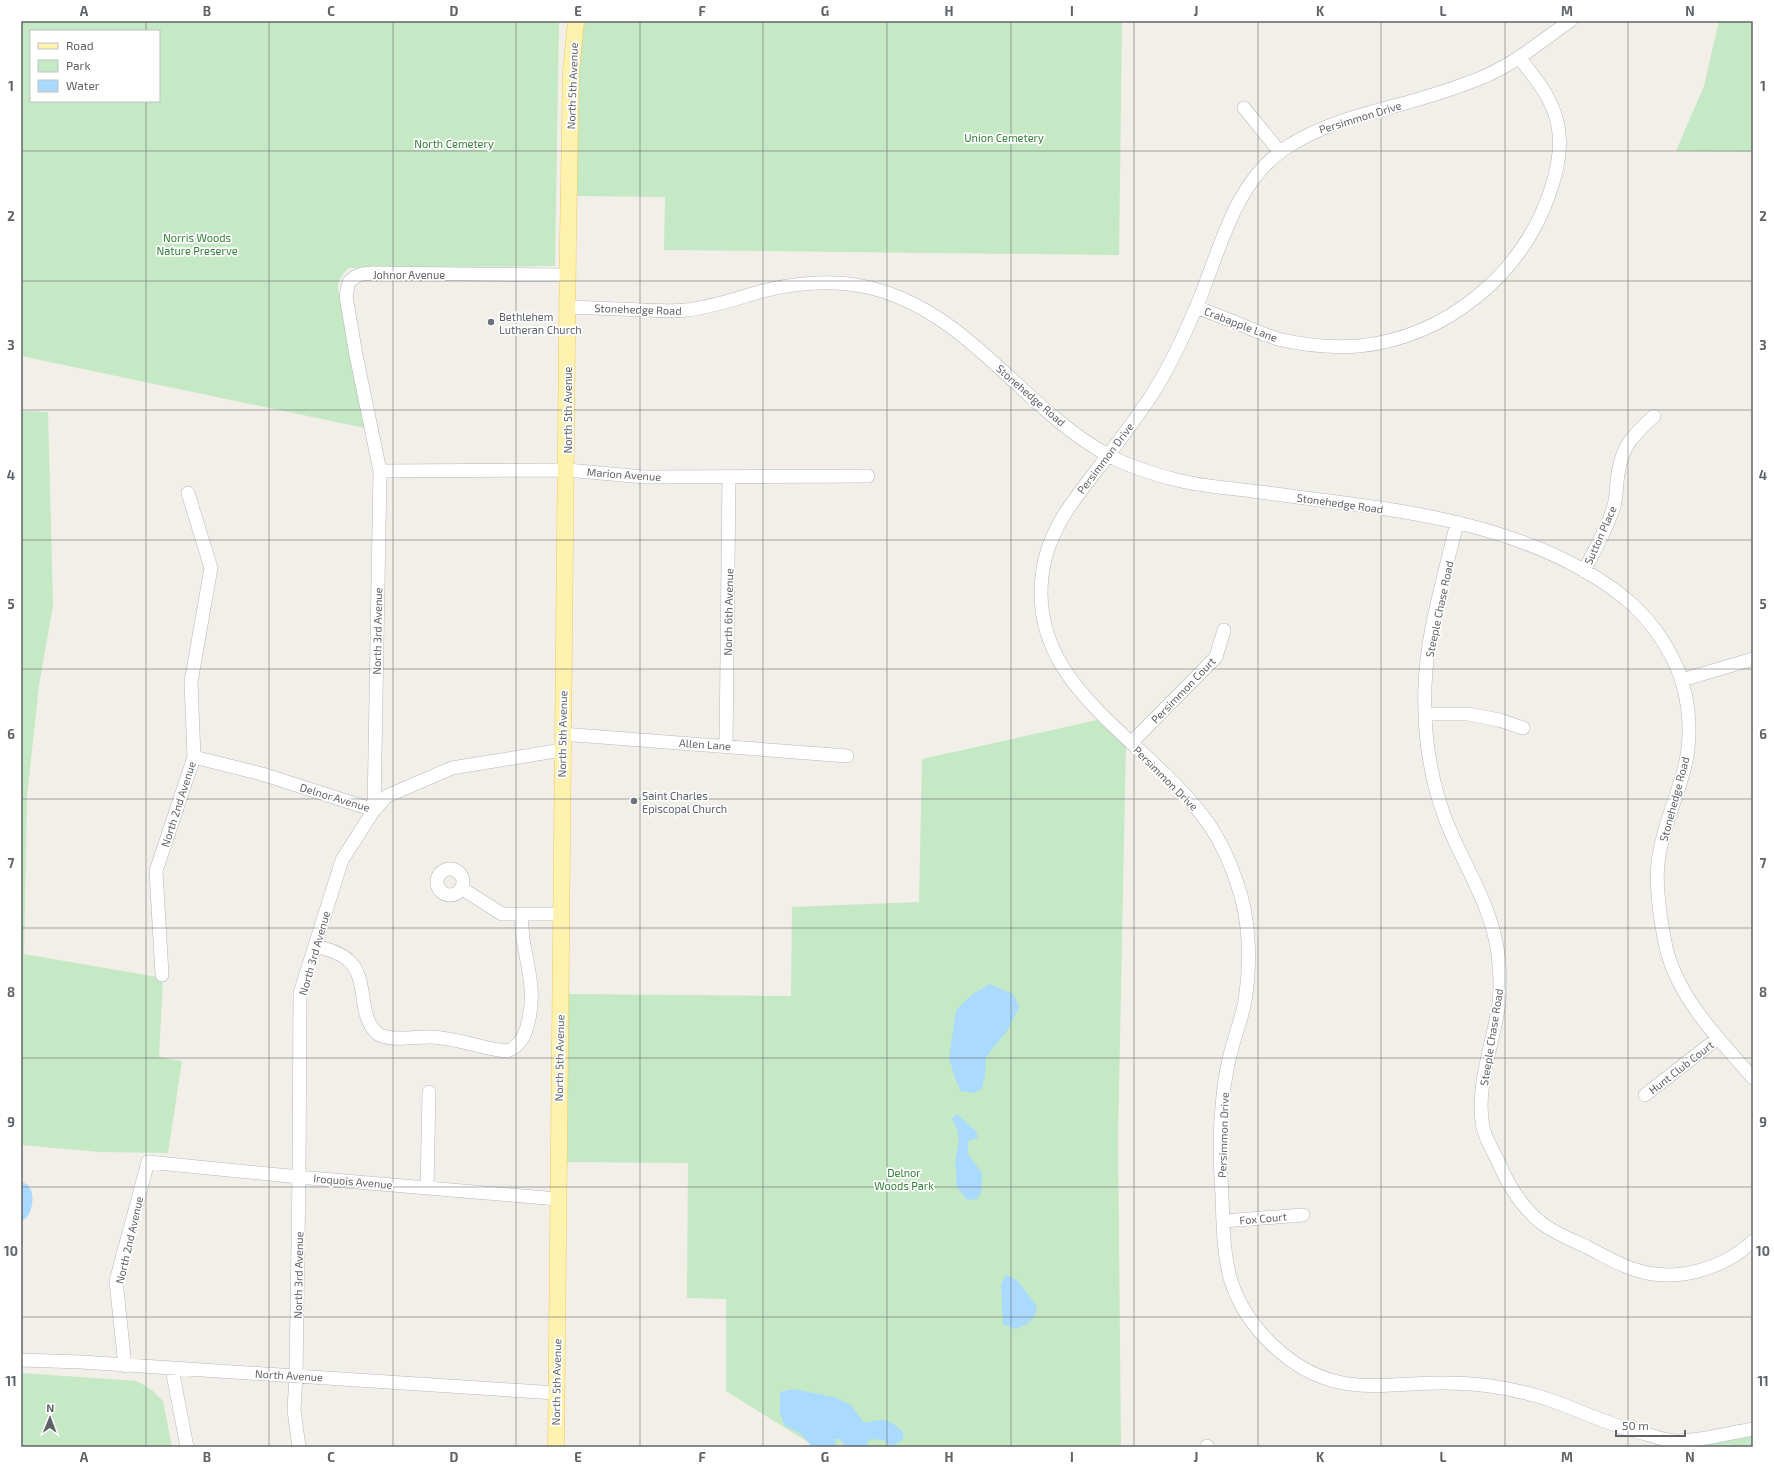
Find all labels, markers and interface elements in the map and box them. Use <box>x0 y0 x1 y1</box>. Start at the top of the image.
text: A <box>80 3 89 19</box>
text: B <box>203 3 211 19</box>
text: C <box>327 3 335 19</box>
text: D <box>450 3 459 19</box>
text: E <box>574 3 582 19</box>
text: F <box>698 3 706 19</box>
text: G <box>821 3 829 19</box>
text: H <box>945 3 954 19</box>
text: I <box>1070 3 1074 19</box>
text: J <box>1194 3 1198 19</box>
text: K <box>1316 3 1325 19</box>
text: L <box>1440 3 1447 19</box>
text: M <box>1561 3 1573 19</box>
text: N <box>1685 3 1695 19</box>
legend <box>30 30 160 102</box>
text: Road <box>66 38 94 52</box>
street label: North 5th Avenue <box>564 42 580 130</box>
text: Park <box>66 58 91 72</box>
text: 1 <box>8 78 14 94</box>
text: Water <box>66 78 100 92</box>
text: 1 <box>1760 78 1766 94</box>
street label: Persimmon Drive <box>1317 98 1403 136</box>
park label: Union Cemetery <box>964 131 1044 144</box>
park label: North Cemetery <box>414 137 494 150</box>
text: 2 <box>7 208 15 224</box>
text: 2 <box>1759 208 1767 224</box>
park label: Norris Woods Nature Preserve <box>156 231 238 257</box>
street label: Johnor Avenue <box>373 268 445 281</box>
street label: Stonehedge Road <box>594 301 682 317</box>
street label: Crabapple Lane <box>1203 304 1280 344</box>
place label: Bethlehem Lutheran Church <box>499 310 582 336</box>
marker: Bethlehem Lutheran Church <box>486 317 496 327</box>
text: 3 <box>7 337 15 353</box>
text: 3 <box>1759 337 1767 353</box>
street label: Stonehedge Road <box>994 361 1068 429</box>
street label: North 5th Avenue <box>561 366 574 453</box>
street label: Persimmon Drive <box>1074 420 1136 496</box>
street label: Marion Avenue <box>586 465 662 483</box>
text: 4 <box>7 467 15 483</box>
text: 4 <box>1759 467 1767 483</box>
street label: Stonehedge Road <box>1296 490 1384 516</box>
street label: Sutton Place <box>1581 504 1619 566</box>
street label: Steeple Chase Road <box>1422 560 1456 658</box>
street label: North 6th Avenue <box>721 568 735 656</box>
street label: North 3rd Avenue <box>370 587 384 675</box>
text: 5 <box>7 596 15 612</box>
text: 5 <box>1759 596 1767 612</box>
street label: Persimmon Court <box>1148 654 1218 726</box>
street label: North 5th Avenue <box>555 690 569 778</box>
text: 6 <box>7 726 15 742</box>
text: 6 <box>1759 726 1767 742</box>
street label: Allen Lane <box>679 736 732 752</box>
street label: Persimmon Drive <box>1131 743 1201 813</box>
street label: Stonehedge Road <box>1656 755 1692 843</box>
street label: North 2nd Avenue <box>158 759 198 849</box>
street label: Delnor Avenue <box>299 780 372 814</box>
place label: Saint Charles Episcopal Church <box>642 789 727 815</box>
marker: Saint Charles Episcopal Church <box>629 796 639 806</box>
text: 7 <box>8 855 15 871</box>
text: 7 <box>1760 855 1767 871</box>
street label: North 3rd Avenue <box>296 909 332 997</box>
text: 8 <box>7 984 15 1000</box>
text: 8 <box>1759 984 1767 1000</box>
street label: Steeple Chase Road <box>1477 988 1505 1086</box>
street label: North 5th Avenue <box>552 1014 566 1102</box>
street label: Hunt Club Court <box>1646 1038 1716 1096</box>
street label: Persimmon Drive <box>1215 1092 1231 1178</box>
text: 9 <box>7 1114 15 1130</box>
text: 9 <box>1759 1114 1767 1130</box>
park label: Delnor Woods Park <box>874 1166 934 1192</box>
street label: Iroquois Avenue <box>313 1171 393 1191</box>
street label: North 2nd Avenue <box>113 1195 145 1285</box>
street label: Fox Court <box>1239 1209 1287 1227</box>
street label: North 3rd Avenue <box>291 1231 305 1319</box>
text: 10 <box>4 1243 18 1259</box>
text: 10 <box>1756 1243 1770 1259</box>
street label: North 5th Avenue <box>549 1338 563 1426</box>
street label: North Avenue <box>255 1367 323 1383</box>
text: 11 <box>5 1373 17 1389</box>
text: 11 <box>1757 1373 1769 1389</box>
north arrow <box>30 1398 70 1438</box>
text: N <box>46 1401 54 1414</box>
scale bar <box>1616 1412 1685 1438</box>
text: 50 m <box>1622 1418 1649 1432</box>
text: A <box>80 1449 89 1465</box>
text: B <box>203 1449 211 1465</box>
text: C <box>327 1449 335 1465</box>
text: D <box>450 1449 459 1465</box>
text: E <box>574 1449 582 1465</box>
text: F <box>698 1449 706 1465</box>
text: G <box>821 1449 829 1465</box>
text: H <box>945 1449 954 1465</box>
text: I <box>1070 1449 1074 1465</box>
text: J <box>1194 1449 1198 1465</box>
text: K <box>1316 1449 1325 1465</box>
text: L <box>1440 1449 1447 1465</box>
text: M <box>1561 1449 1573 1465</box>
text: N <box>1685 1449 1695 1465</box>

